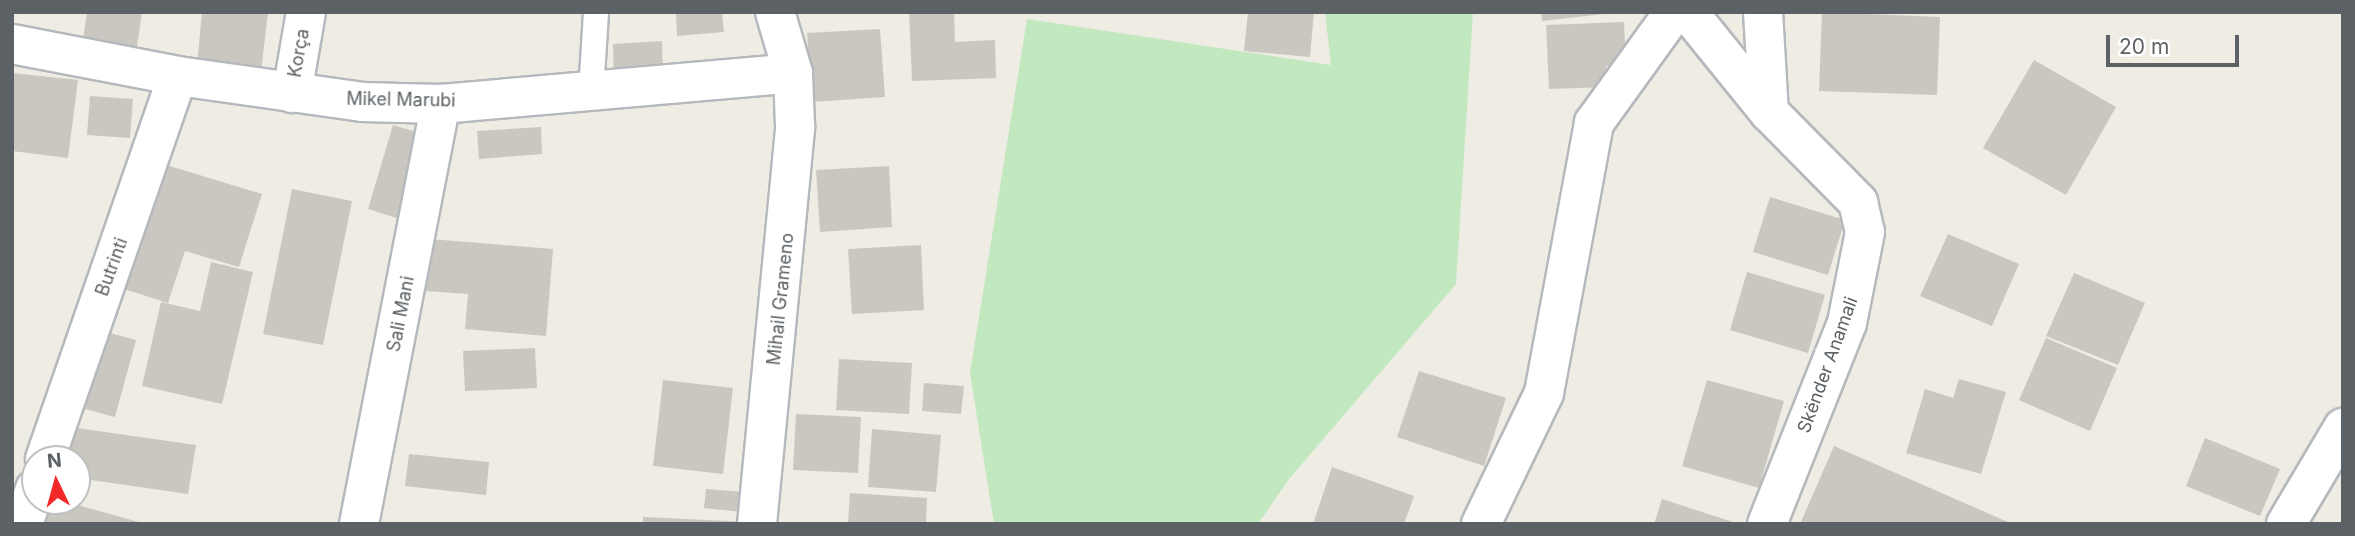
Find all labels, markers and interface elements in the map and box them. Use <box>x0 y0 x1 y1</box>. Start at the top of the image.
scale bar <box>2110 21 2243 65</box>
street label: Korça <box>284 27 314 79</box>
text: 20 m <box>2119 34 2169 59</box>
street label: Mikel Marubi <box>346 88 456 112</box>
street label: Mihail Grameno <box>763 232 799 366</box>
street label: Butrinti <box>91 235 133 299</box>
street label: Sali Mani <box>383 274 419 354</box>
street label: Skënder Anamali <box>1793 294 1863 436</box>
north arrow <box>21 445 91 515</box>
text: N <box>46 448 63 473</box>

